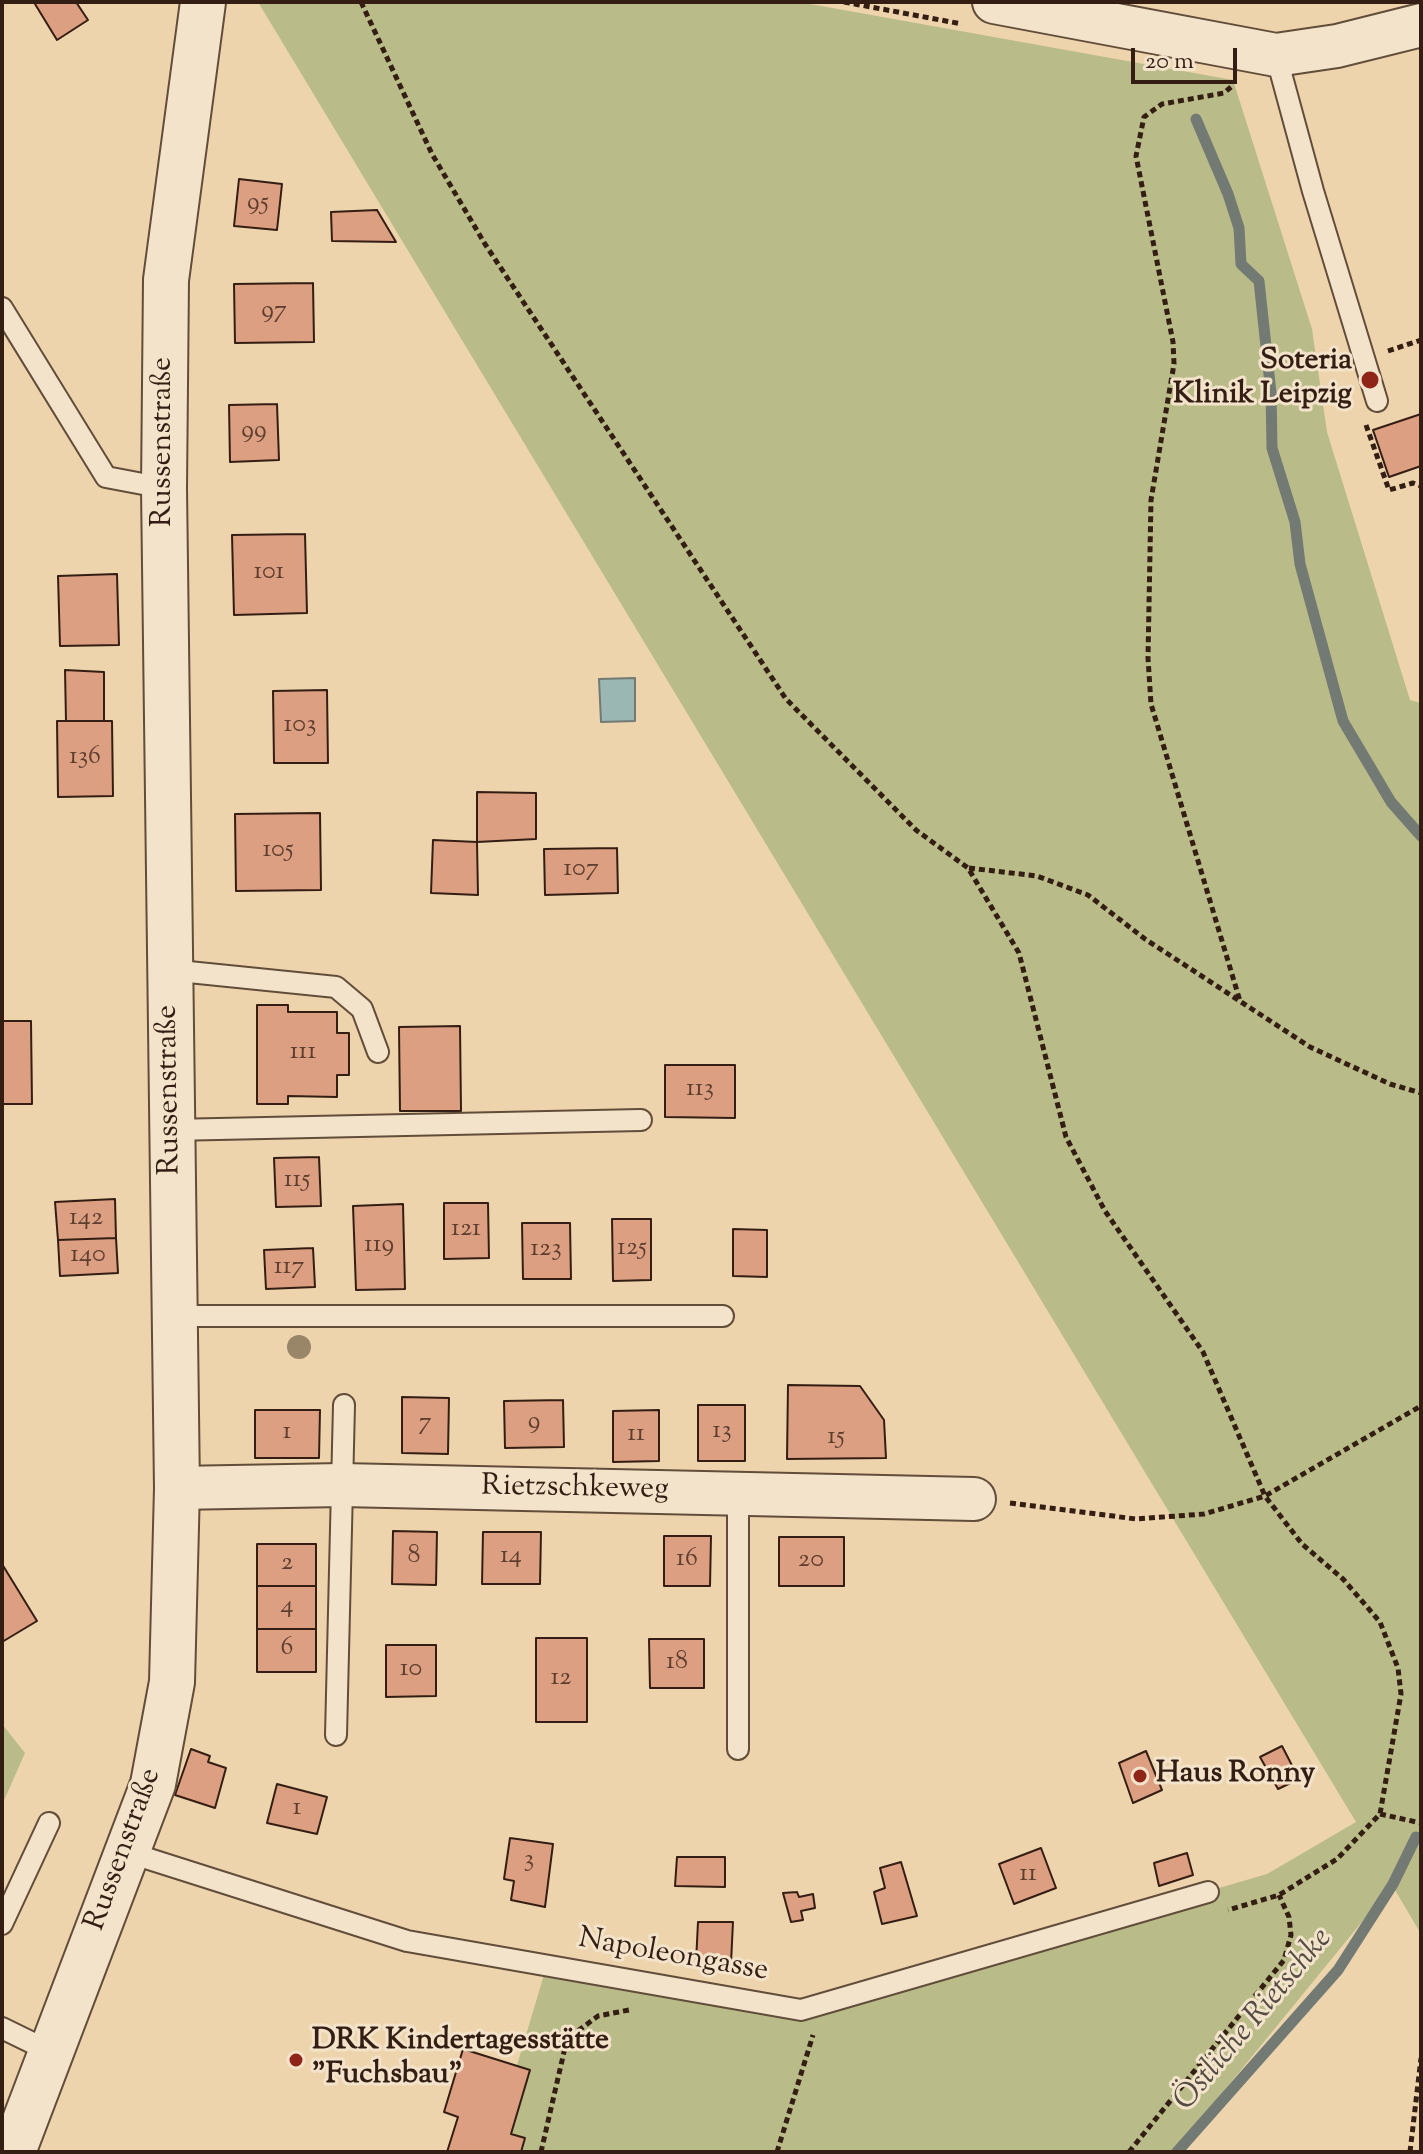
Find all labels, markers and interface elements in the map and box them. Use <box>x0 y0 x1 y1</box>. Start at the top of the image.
scale bar <box>1135 32 1241 82</box>
text: 20 m <box>1145 45 1194 79</box>
house number: 95 <box>247 189 269 221</box>
house number: 97 <box>261 297 287 329</box>
place label: Soteria Klinik Leipzig <box>1173 345 1352 416</box>
street label: Russenstraße <box>147 357 183 527</box>
marker: Soteria Klinik Leipzig <box>1359 369 1381 391</box>
house number: 99 <box>241 417 267 449</box>
house number: 101 <box>254 558 284 590</box>
house number: 103 <box>284 711 316 743</box>
house number: 136 <box>69 743 101 775</box>
house number: 105 <box>262 836 294 868</box>
house number: 107 <box>563 855 599 887</box>
street label: Russenstraße <box>152 1005 190 1175</box>
house number: 111 <box>290 1038 316 1070</box>
house number: 113 <box>686 1075 714 1107</box>
house number: 115 <box>284 1166 310 1198</box>
house number: 142 <box>69 1204 103 1236</box>
house number: 121 <box>451 1215 481 1247</box>
house number: 119 <box>364 1231 394 1263</box>
house number: 125 <box>617 1234 647 1266</box>
house number: 123 <box>530 1235 562 1267</box>
house number: 140 <box>70 1241 106 1273</box>
house number: 117 <box>274 1253 304 1285</box>
house number: 9 <box>528 1408 540 1440</box>
house number: 7 <box>418 1409 432 1441</box>
house number: 13 <box>712 1417 732 1449</box>
house number: 1 <box>283 1418 291 1450</box>
house number: 11 <box>627 1420 645 1452</box>
house number: 15 <box>827 1423 845 1455</box>
street label: Rietzschkeweg <box>481 1470 669 1510</box>
house number: 8 <box>408 1542 420 1574</box>
house number: 14 <box>500 1542 522 1574</box>
house number: 16 <box>676 1545 698 1577</box>
house number: 20 <box>798 1546 824 1578</box>
house number: 2 <box>281 1549 293 1581</box>
house number: 4 <box>280 1592 294 1624</box>
house number: 6 <box>281 1634 293 1666</box>
house number: 18 <box>666 1648 688 1680</box>
house number: 10 <box>400 1655 422 1687</box>
house number: 12 <box>550 1664 572 1696</box>
place label: Haus Ronny <box>1156 1758 1315 1794</box>
street label: Russenstraße <box>79 1764 171 1936</box>
marker: Haus Ronny <box>1131 1767 1149 1785</box>
house number: 1 <box>293 1794 301 1826</box>
house number: 3 <box>524 1846 534 1878</box>
house number: 11 <box>1019 1860 1037 1892</box>
water label: Östliche Rietschke <box>1168 1922 1342 2120</box>
street label: Napoleongasse <box>575 1923 771 1991</box>
place label: DRK Kindertagesstätte "Fuchsbau" <box>312 2025 609 2096</box>
marker: DRK Kindertagesstätte "Fuchsbau" <box>287 2051 305 2069</box>

